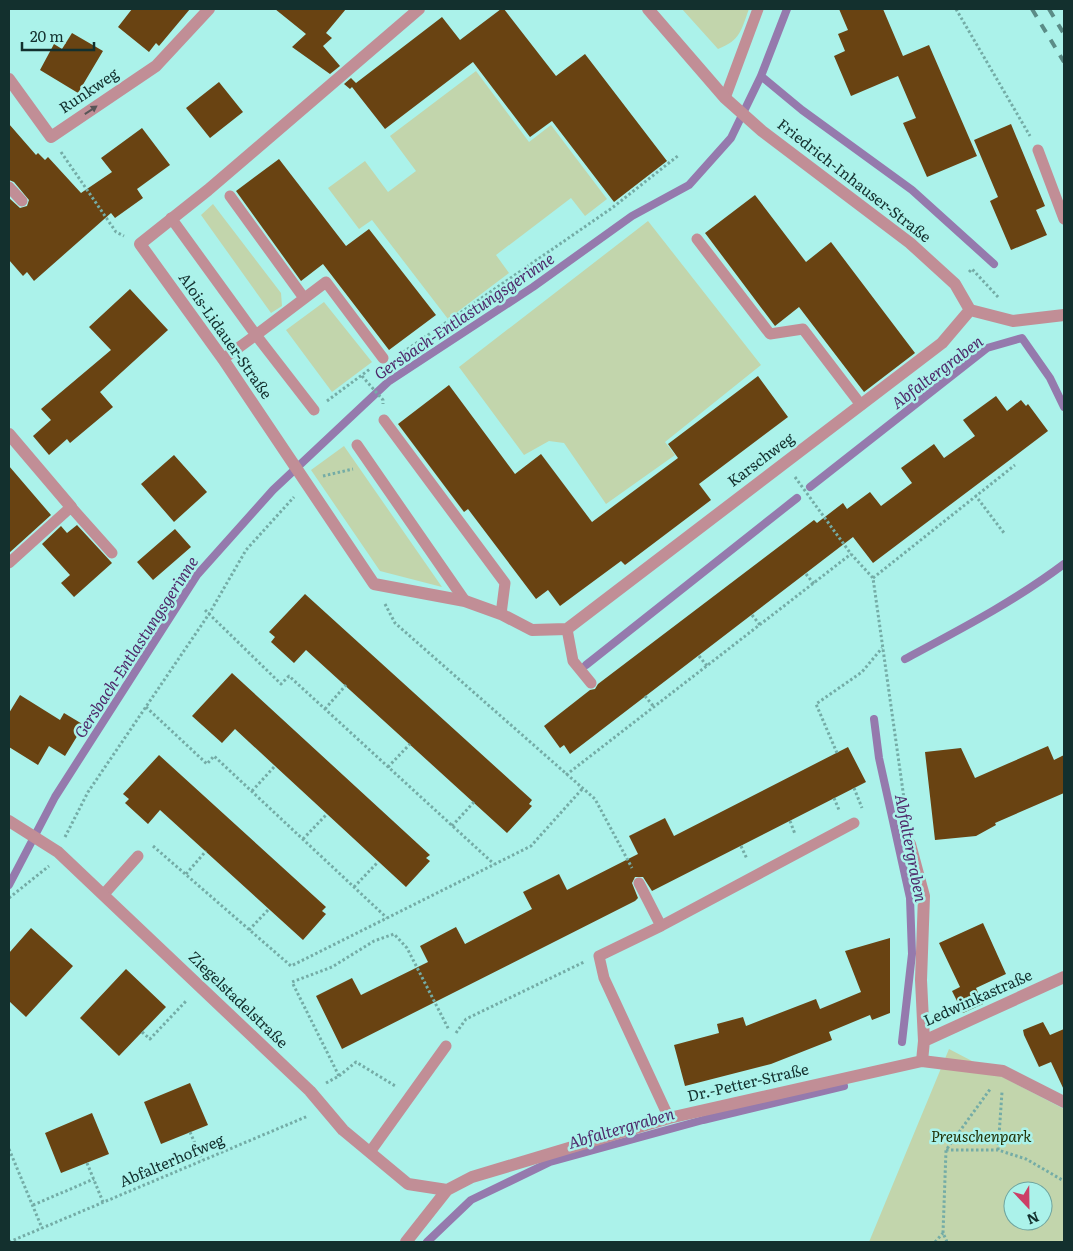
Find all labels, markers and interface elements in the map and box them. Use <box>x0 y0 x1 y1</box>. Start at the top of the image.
scale bar <box>22 20 95 52</box>
text: 20 m <box>30 24 64 47</box>
street label: Runkweg <box>54 61 123 118</box>
one-way arrow <box>85 105 98 114</box>
street label: Friedrich-Inhauser-Straße <box>773 112 937 247</box>
water label: Gersbach-Entlastungsgerinne <box>369 246 558 385</box>
street label: Alois-Lidauer-Straße <box>174 267 279 403</box>
water label: Abfaltergraben <box>885 328 988 414</box>
street label: Karschweg <box>722 426 799 492</box>
water label: Gersbach-Entlastungsgerinne <box>67 551 203 742</box>
water label: Abfaltergraben <box>890 792 934 904</box>
street label: Ziegelstadelstraße <box>184 945 294 1053</box>
street label: Ledwinkastraße <box>919 962 1036 1031</box>
street label: Dr.-Petter-Straße <box>685 1056 811 1107</box>
water label: Abfaltergraben <box>565 1100 677 1154</box>
park label: Preuschenpark <box>931 1124 1032 1147</box>
street label: Abfalterhofweg <box>115 1127 228 1192</box>
north arrow <box>1003 1181 1053 1231</box>
text: N <box>1024 1208 1042 1231</box>

